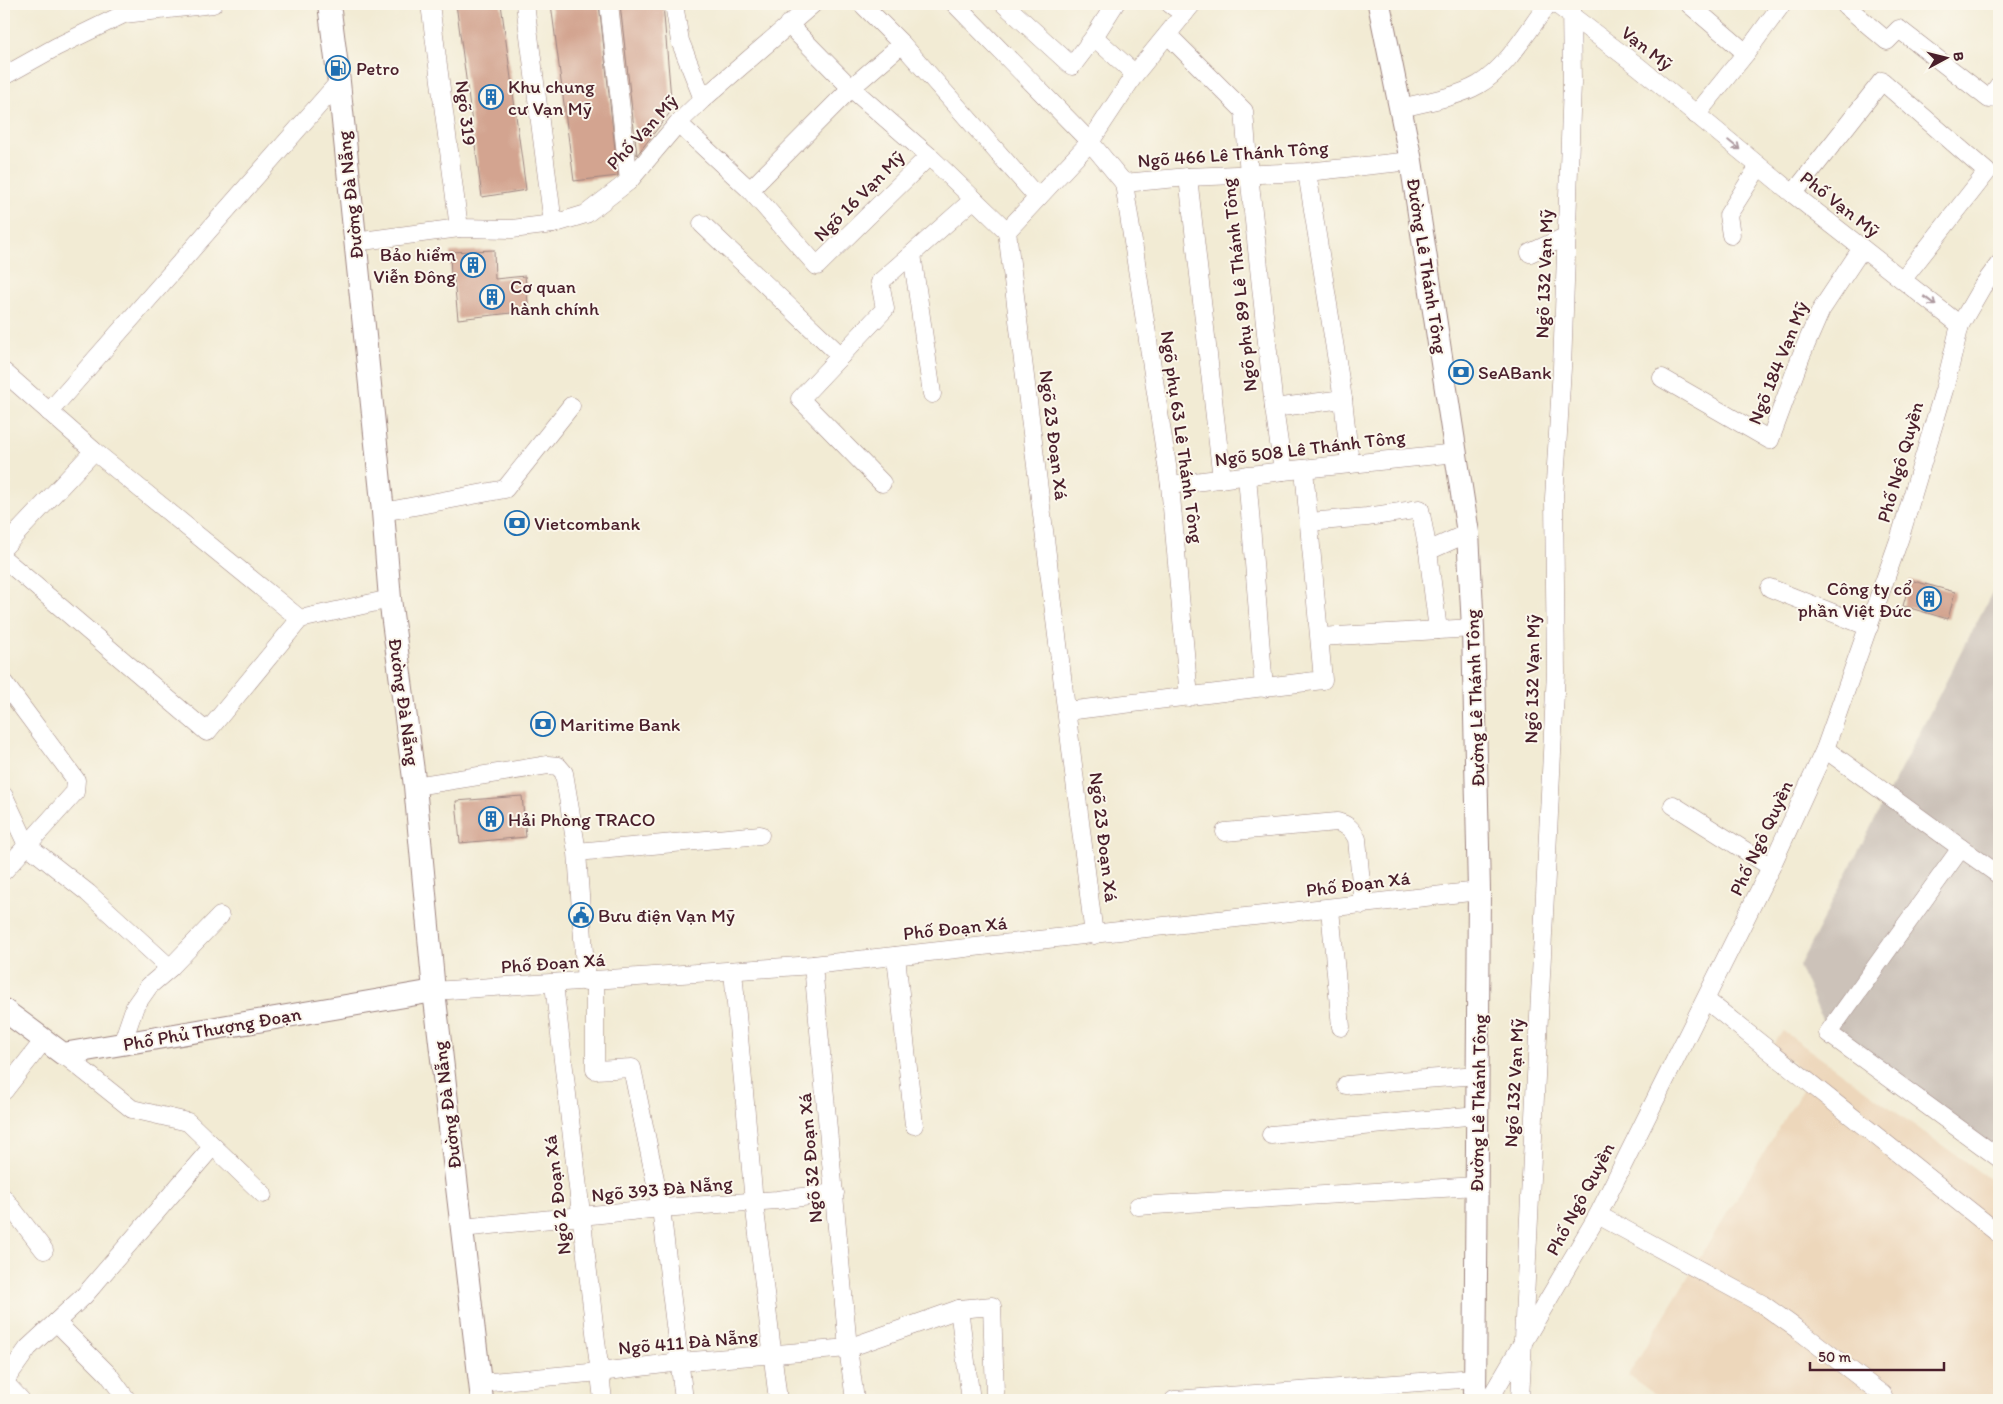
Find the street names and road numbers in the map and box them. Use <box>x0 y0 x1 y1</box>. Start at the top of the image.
street label: Vạn Mỹ <box>1617 21 1677 75</box>
street label: Ngõ 319 <box>451 79 481 147</box>
street label: Phố Vạn Mỹ <box>601 90 683 174</box>
street label: Đường Đà Nẵng <box>332 129 368 260</box>
street label: Ngõ 466 Lê Thánh Tông <box>1137 136 1330 172</box>
street label: Ngõ 16 Vạn Mỹ <box>809 146 909 246</box>
street label: Phố Vạn Mỹ <box>1796 166 1884 242</box>
street label: Đường Lê Thánh Tông <box>1402 176 1452 356</box>
street label: Ngõ phụ 89 Lê Thánh Tông <box>1216 177 1262 393</box>
street label: Ngõ 132 Vạn Mỹ <box>1530 209 1558 339</box>
street label: Ngõ 184 Vạn Mỹ <box>1743 298 1813 428</box>
street label: Ngõ phụ 63 Lê Thánh Tông <box>1156 329 1208 545</box>
street label: Ngõ 23 Đoạn Xá <box>1035 369 1073 501</box>
street label: Phố Ngô Quyền <box>1872 399 1928 525</box>
street label: Ngõ 508 Lê Thánh Tông <box>1213 425 1407 471</box>
street label: Đường Lê Thánh Tông <box>1460 609 1490 787</box>
street label: Ngõ 132 Vạn Mỹ <box>1519 614 1545 744</box>
street label: Đường Đà Nẵng <box>384 637 424 768</box>
street label: Ngõ 23 Đoạn Xá <box>1085 771 1123 903</box>
street label: Phố Ngô Quyền <box>1724 776 1798 899</box>
street label: Phố Đoạn Xá <box>1305 866 1411 902</box>
street label: Phố Đoạn Xá <box>902 911 1008 945</box>
street label: Phố Đoạn Xá <box>500 948 606 978</box>
street label: Phố Phủ Thượng Đoạn <box>121 1002 303 1056</box>
street label: Đường Lê Thánh Tông <box>1465 1014 1491 1192</box>
street label: Ngõ 132 Vạn Mỹ <box>1499 1018 1529 1148</box>
street label: Đường Đà Nẵng <box>428 1039 466 1170</box>
street label: Ngõ 32 Đoạn Xá <box>793 1092 827 1224</box>
street label: Ngõ 2 Đoạn Xá <box>538 1134 576 1256</box>
street label: Phố Ngô Quyền <box>1541 1138 1620 1259</box>
street label: Ngõ 393 Đà Nẵng <box>590 1171 734 1207</box>
street label: Ngõ 411 Đà Nẵng <box>617 1324 759 1360</box>

